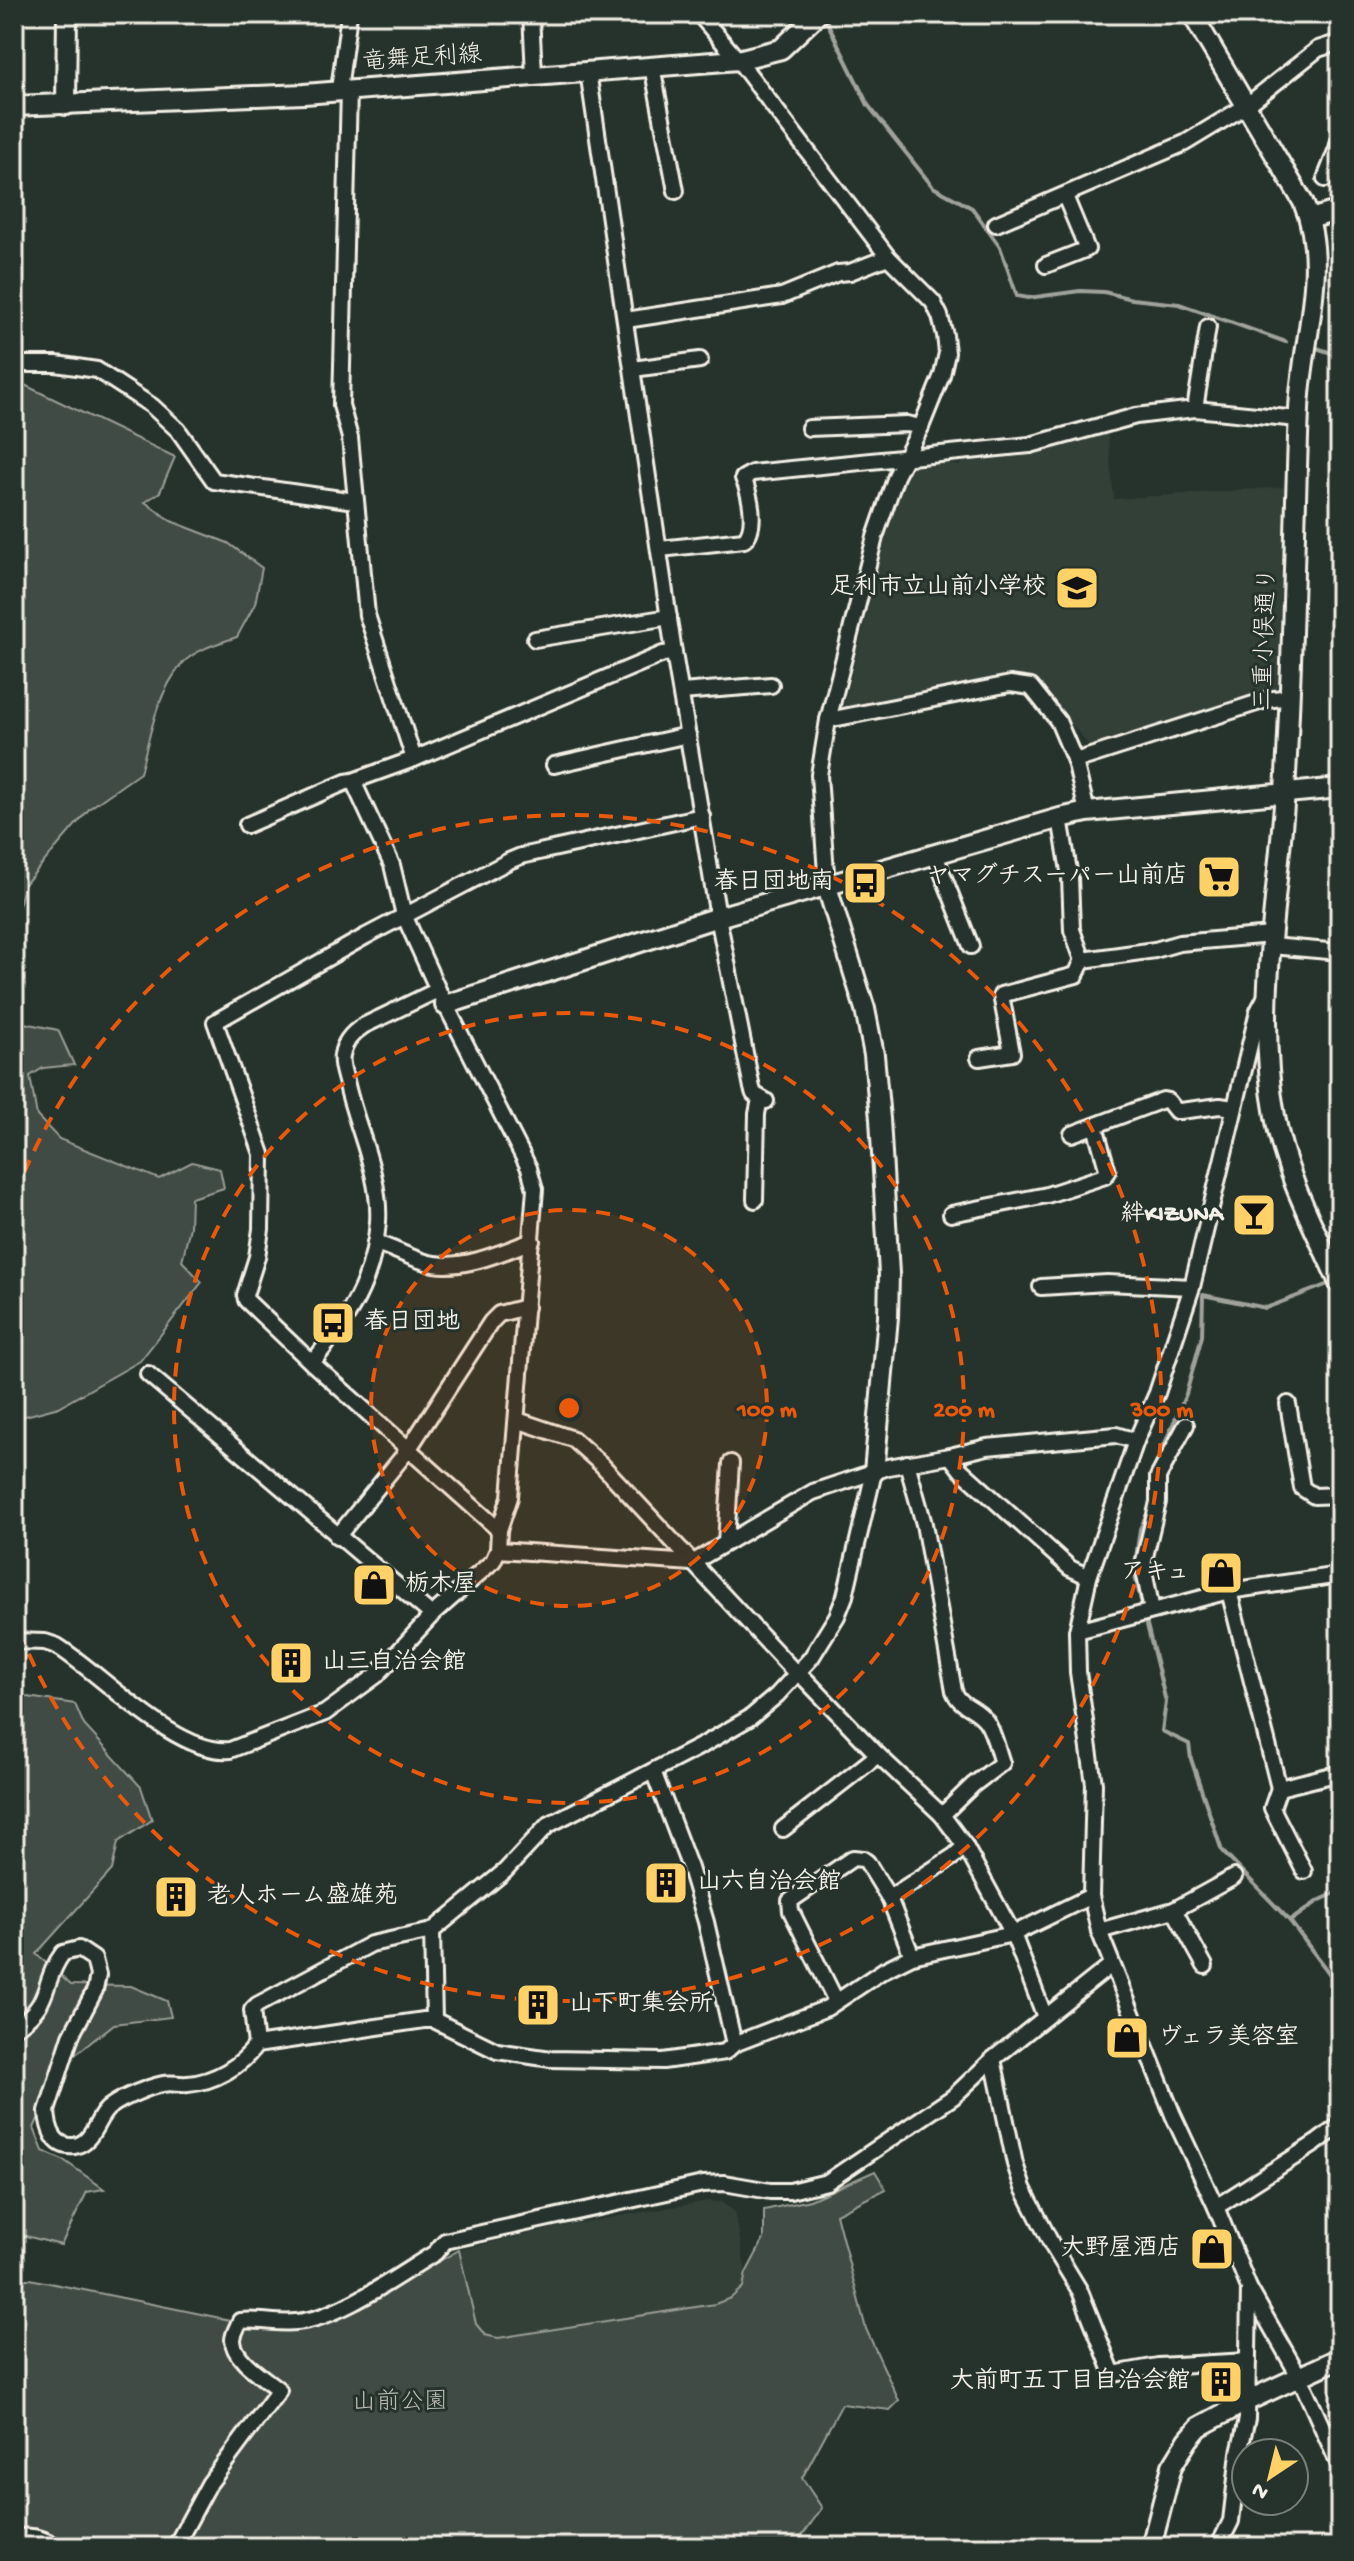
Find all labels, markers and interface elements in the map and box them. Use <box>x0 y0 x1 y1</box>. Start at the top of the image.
street label: 竜舞足利線 <box>361 40 483 79</box>
school or university icon: 足利市立山前小学校 <box>1053 564 1101 612</box>
street label: 三重小俣通り <box>1250 567 1284 711</box>
place label: 足利市立山前小学校 <box>830 573 1046 603</box>
supermarket icon: ヤマグチスーパー山前店 <box>1195 853 1243 901</box>
bus stop icon: 春日団地南 <box>841 859 889 907</box>
place label: ヤマグチスーパー山前店 <box>926 862 1188 892</box>
place label: 春日団地南 <box>714 868 834 898</box>
bar icon: 絆KIZUNA <box>1230 1191 1278 1239</box>
place label: 絆KIZUNA <box>1121 1200 1225 1230</box>
bus stop icon: 春日団地 <box>309 1299 357 1347</box>
place label: 春日団地 <box>364 1308 460 1338</box>
centre of rings <box>555 1394 583 1422</box>
text: 100 m <box>736 1397 797 1426</box>
text: 200 m <box>933 1397 995 1426</box>
text: 300 m <box>1130 1397 1193 1426</box>
shop icon: アキュ <box>1197 1549 1245 1597</box>
place label: アキュ <box>1120 1559 1190 1588</box>
shop icon: 栃木屋 <box>350 1561 398 1609</box>
place label: 栃木屋 <box>405 1570 477 1600</box>
building icon: 山三自治会館 <box>267 1639 315 1687</box>
place label: 山三自治会館 <box>322 1648 466 1678</box>
building icon: 山六自治会館 <box>642 1859 690 1907</box>
place label: 山六自治会館 <box>697 1868 841 1898</box>
building icon: 老人ホーム盛雄苑 <box>152 1873 200 1921</box>
place label: 老人ホーム盛雄苑 <box>207 1882 398 1912</box>
building icon: 山下町集会所 <box>514 1981 562 2029</box>
place label: 山下町集会所 <box>569 1990 713 2020</box>
shop icon: ヴェラ美容室 <box>1103 2014 1151 2062</box>
place label: ヴェラ美容室 <box>1158 2023 1299 2053</box>
shop icon: 大野屋酒店 <box>1188 2225 1236 2273</box>
place label: 大野屋酒店 <box>1061 2234 1181 2264</box>
building icon: 大前町五丁目自治会館 <box>1197 2358 1245 2406</box>
place label: 大前町五丁目自治会館 <box>950 2367 1190 2397</box>
park label: 山前公園 <box>352 2388 448 2418</box>
north arrow <box>1230 2437 1310 2517</box>
text: N <box>1247 2475 1274 2505</box>

